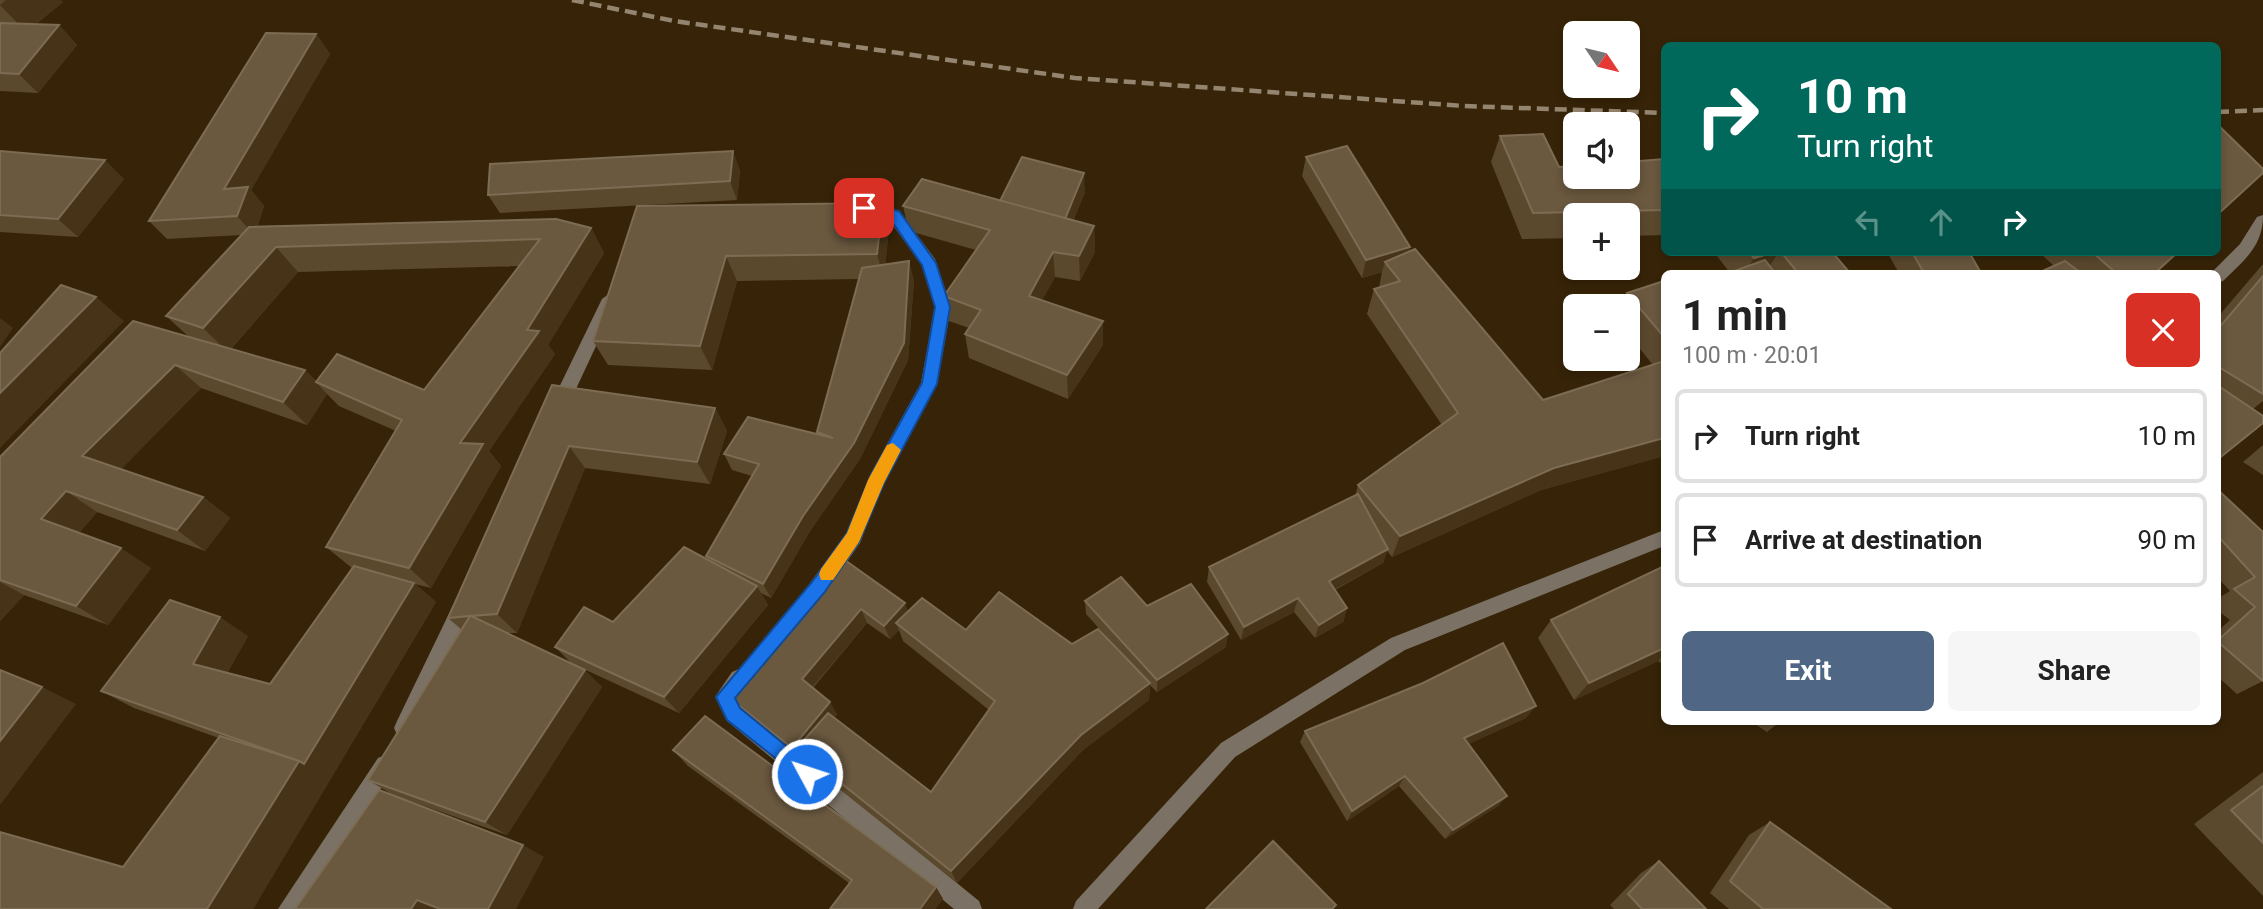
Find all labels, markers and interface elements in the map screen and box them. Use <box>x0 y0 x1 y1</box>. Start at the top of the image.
north arrow <box>1563 21 1640 98</box>
map controls <box>1563 21 1640 371</box>
text: 10 m <box>1797 68 1908 125</box>
icon: right <box>1682 70 1773 161</box>
button: sound <box>1563 112 1640 189</box>
text: Turn right <box>1797 127 1933 165</box>
pin <box>834 178 894 238</box>
icon: arrive <box>845 189 883 227</box>
button: + <box>1563 203 1640 280</box>
icon: left <box>1849 203 1887 241</box>
icon: ahead <box>1922 203 1960 241</box>
icon: right <box>1995 203 2033 241</box>
text: 1 min <box>1682 291 1788 340</box>
button: close <box>2126 293 2200 367</box>
button: − <box>1563 294 1640 371</box>
text: 100 m · 20:01 <box>1682 342 1821 369</box>
icon: right <box>1686 417 1724 455</box>
text: Turn right <box>1745 421 1860 451</box>
text: 10 m <box>2138 421 2196 451</box>
icon: arrive <box>1686 521 1724 559</box>
text: Arrive at destination <box>1745 525 1982 555</box>
text: 90 m <box>2138 525 2196 555</box>
button: Exit <box>1682 631 1934 711</box>
button: Share <box>1948 631 2200 711</box>
position arrow <box>770 737 844 811</box>

